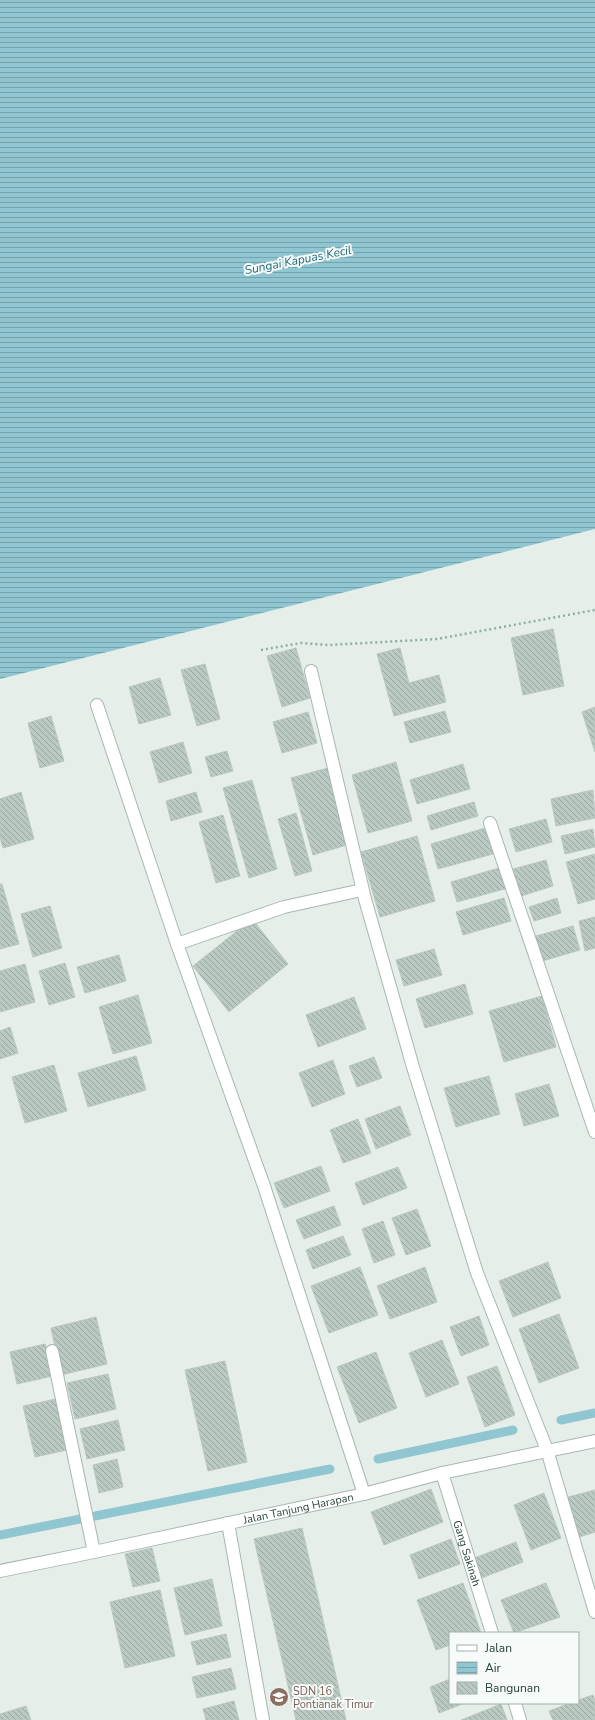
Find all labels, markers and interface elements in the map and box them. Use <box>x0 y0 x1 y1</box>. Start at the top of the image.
water label: Sungai Kapuas Kecil <box>243 242 353 278</box>
street label: Jalan Tanjung Harapan <box>241 1489 355 1527</box>
street label: Gang Sakinah <box>450 1518 484 1588</box>
legend <box>449 1632 579 1704</box>
text: Jalan <box>484 1640 512 1656</box>
text: Air <box>485 1660 502 1676</box>
text: Bangunan <box>485 1680 540 1696</box>
place label: SDN 16 Pontianak Timur <box>293 1684 373 1712</box>
school or university icon: SDN 16 Pontianak Timur <box>268 1686 290 1708</box>

